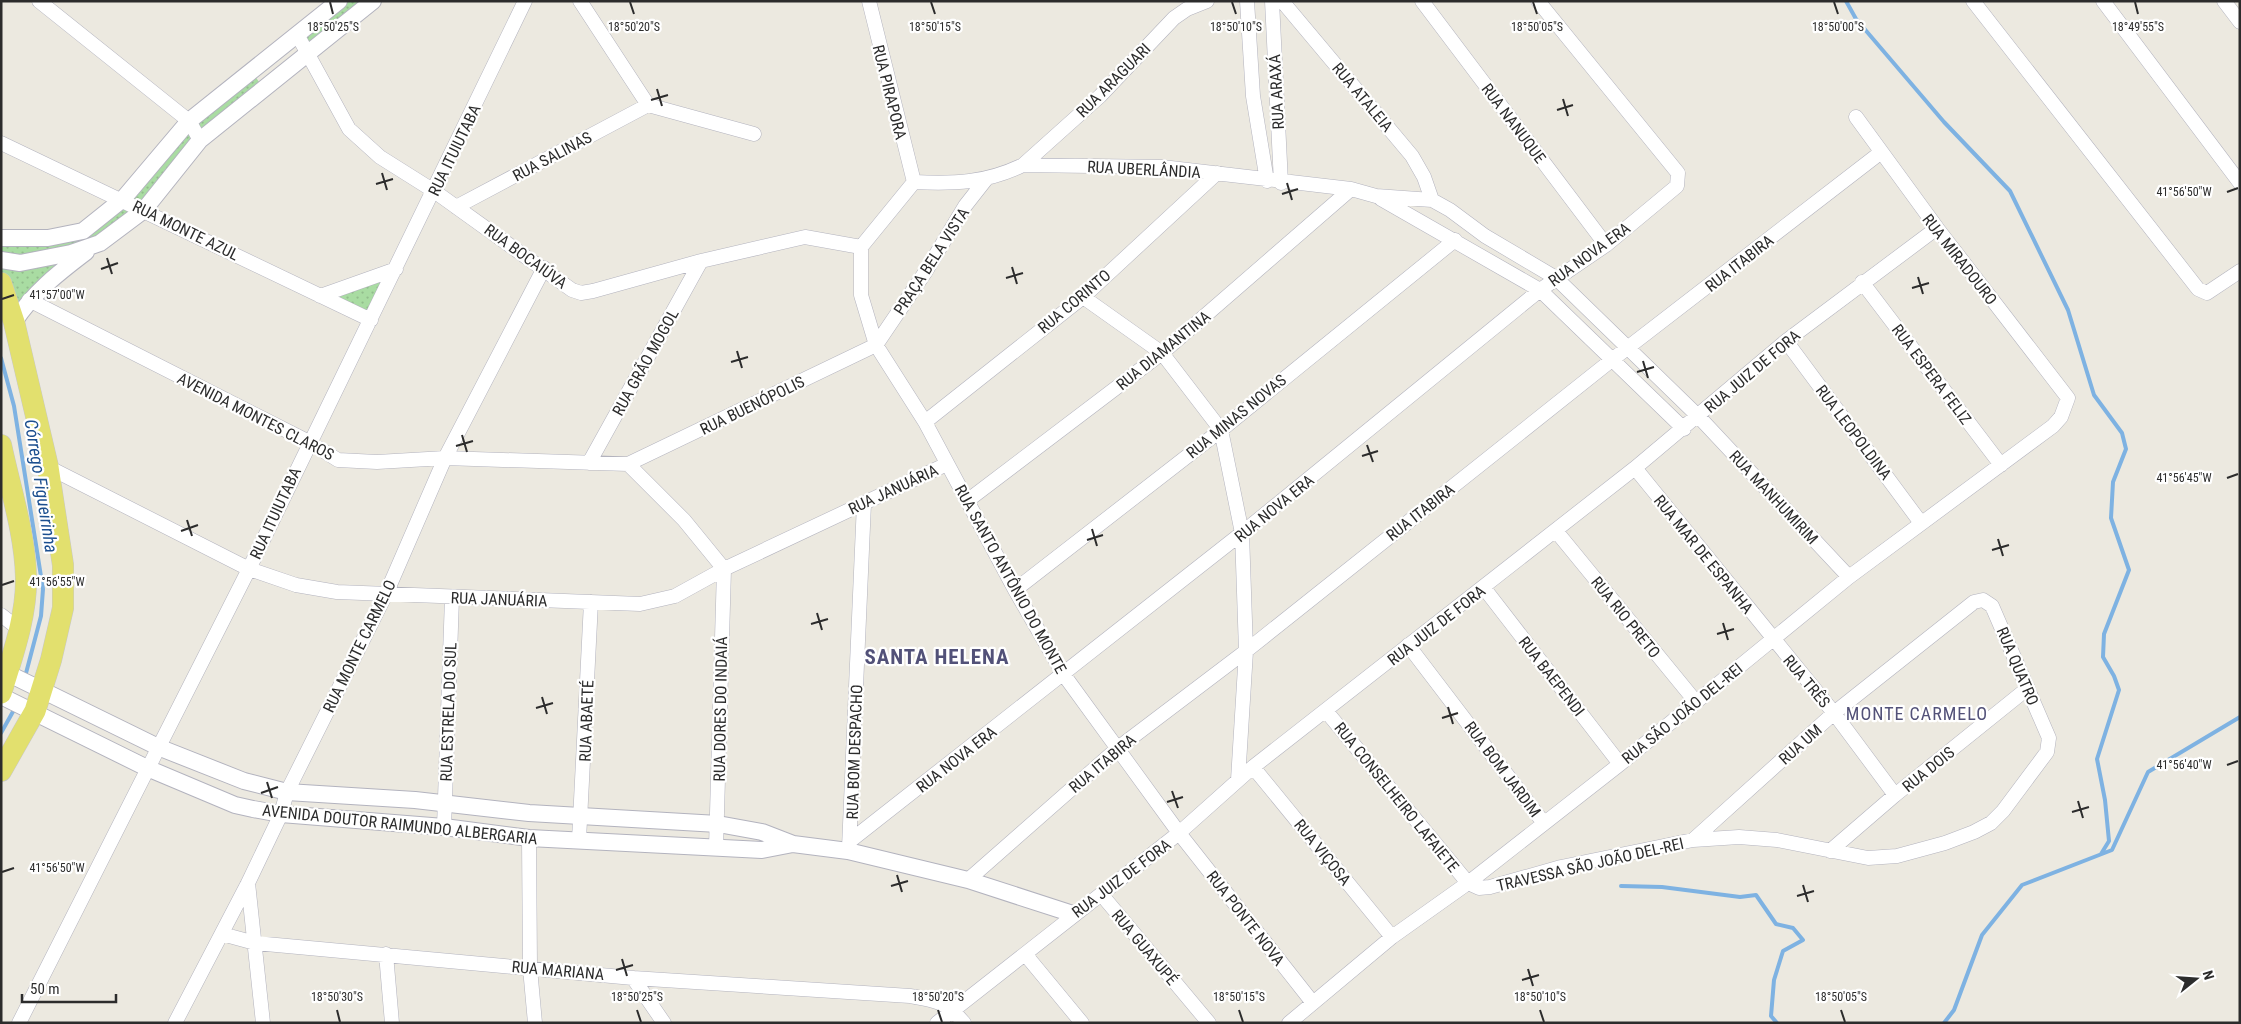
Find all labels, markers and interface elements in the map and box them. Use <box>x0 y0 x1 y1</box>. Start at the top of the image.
text: 18°50'25"S <box>307 20 359 34</box>
text: 18°50'20"S <box>608 20 660 34</box>
text: 18°50'15"S <box>909 20 961 34</box>
text: 18°50'10"S <box>1210 20 1262 34</box>
text: 18°50'05"S <box>1511 20 1563 34</box>
text: 18°50'00"S <box>1812 20 1864 34</box>
text: 18°49'55"S <box>2112 20 2164 34</box>
street label: RUA ARAGUARI <box>1072 39 1154 121</box>
street label: RUA PIRAPORA <box>869 43 910 141</box>
street label: RUA ARAXÁ <box>1265 54 1288 130</box>
street label: RUA ATALEIA <box>1328 59 1397 136</box>
street label: RUA NANUQUE <box>1477 80 1550 167</box>
street label: RUA ITUIUTABA <box>424 101 485 199</box>
street label: RUA SALINAS <box>509 128 595 185</box>
street label: RUA UBERLÂNDIA <box>1087 157 1201 182</box>
text: 41°56'50"W <box>2156 185 2212 199</box>
street label: RUA MONTE AZUL <box>130 197 242 265</box>
street label: PRAÇA BELA VISTA <box>890 204 973 318</box>
street label: RUA MIRADOURO <box>1918 210 2001 308</box>
street label: RUA NOVA ERA <box>1545 218 1634 290</box>
street label: RUA BOCAIÚVA <box>481 220 571 293</box>
street label: RUA ITABIRA <box>1701 231 1777 296</box>
street label: RUA CORINTO <box>1034 266 1114 337</box>
text: 41°57'00"W <box>29 288 85 302</box>
street label: RUA GRÃO MOGOL <box>607 305 683 419</box>
street label: RUA DIAMANTINA <box>1112 307 1214 394</box>
street label: RUA ESPERA FELIZ <box>1888 321 1975 428</box>
street label: RUA JUIZ DE FORA <box>1701 326 1804 417</box>
street label: AVENIDA MONTES CLAROS <box>174 369 337 464</box>
street label: RUA MINAS NOVAS <box>1183 370 1290 462</box>
street label: RUA BUENÓPOLIS <box>696 371 808 439</box>
street label: RUA LEOPOLDINA <box>1812 381 1895 483</box>
water label: Córrego Figueirinha <box>21 418 62 554</box>
street label: RUA MANHUMIRIM <box>1725 447 1822 548</box>
street label: RUA JANUÁRIA <box>845 460 941 519</box>
street label: RUA ITUIUTABA <box>246 464 305 562</box>
street label: RUA NOVA ERA <box>1231 471 1318 546</box>
text: 41°56'45"W <box>2156 471 2212 485</box>
street label: RUA ITABIRA <box>1382 480 1458 545</box>
street label: RUA SANTO ANTÔNIO DO MONTE <box>951 481 1071 677</box>
street label: RUA MAR DE ESPANHA <box>1650 491 1757 617</box>
street label: RUA RIO PRETO <box>1587 573 1664 662</box>
text: 41°56'55"W <box>29 575 85 589</box>
street label: RUA MONTE CARMELO <box>319 577 400 716</box>
street label: RUA JUIZ DE FORA <box>1384 581 1489 669</box>
street label: RUA JANUÁRIA <box>450 588 548 611</box>
street label: RUA QUATRO <box>1993 624 2043 708</box>
street label: RUA BAEPENDI <box>1515 633 1589 720</box>
street label: RUA DORES DO INDAIÁ <box>710 636 731 782</box>
street label: RUA ESTRELA DO SUL <box>437 642 460 782</box>
district label: SANTA HELENA <box>864 645 1010 669</box>
street label: RUA TRÊS <box>1779 651 1834 712</box>
street label: RUA SÃO JOÃO DEL-REI <box>1618 658 1746 768</box>
street label: RUA ABAETÉ <box>576 680 597 762</box>
street label: RUA BOM DESPACHO <box>843 684 866 820</box>
district label: MONTE CARMELO <box>1846 703 1988 724</box>
street label: RUA BOM JARDIM <box>1460 718 1545 821</box>
street label: RUA CONSELHEIRO LAFAIETE <box>1330 719 1463 876</box>
street label: RUA UM <box>1775 720 1826 769</box>
street label: RUA NOVA ERA <box>912 722 1000 797</box>
street label: RUA ITABIRA <box>1065 730 1140 797</box>
street label: RUA DOIS <box>1899 743 1958 796</box>
text: 41°56'40"W <box>2156 758 2212 772</box>
street label: AVENIDA DOUTOR RAIMUNDO ALBERGARIA <box>261 801 538 848</box>
street label: RUA VIÇOSA <box>1290 815 1355 889</box>
street label: TRAVESSA SÃO JOÃO DEL-REI <box>1495 833 1685 895</box>
street label: RUA JUIZ DE FORA <box>1068 835 1174 922</box>
text: 41°56'50"W <box>29 861 85 875</box>
street label: RUA PONTE NOVA <box>1203 867 1289 970</box>
street label: RUA GUAXUPÉ <box>1108 906 1182 989</box>
north arrow <box>2171 954 2221 1004</box>
street label: RUA MARIANA <box>511 957 605 984</box>
text: N <box>2200 969 2217 982</box>
scale bar <box>22 972 116 1004</box>
text: 50 m <box>30 980 60 998</box>
text: 18°50'30"S <box>311 990 363 1004</box>
text: 18°50'25"S <box>611 990 663 1004</box>
text: 18°50'20"S <box>912 990 964 1004</box>
text: 18°50'15"S <box>1213 990 1265 1004</box>
text: 18°50'10"S <box>1514 990 1566 1004</box>
text: 18°50'05"S <box>1815 990 1867 1004</box>

